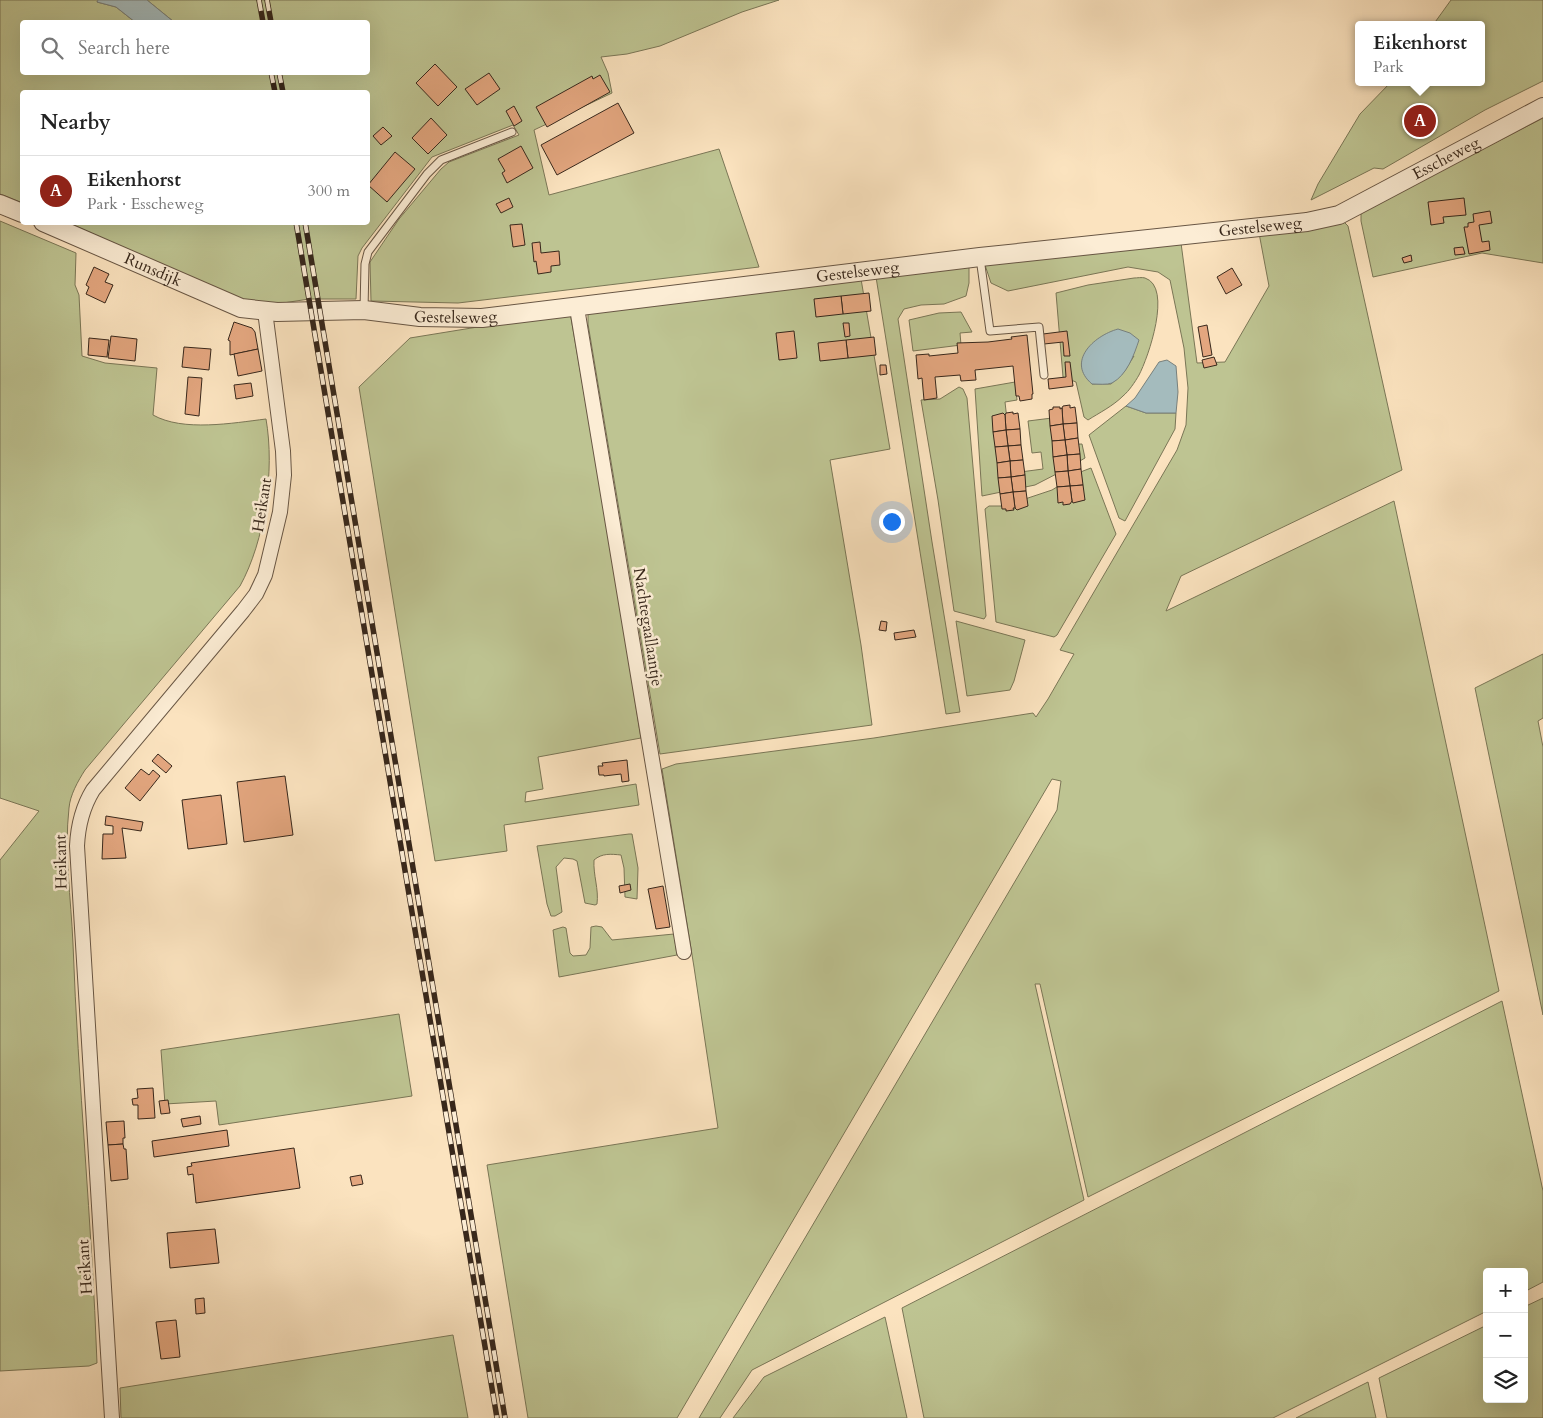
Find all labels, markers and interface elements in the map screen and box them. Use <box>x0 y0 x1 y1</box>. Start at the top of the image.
search box <box>20 20 370 75</box>
popup <box>1355 21 1485 86</box>
text: Eikenhorst <box>1373 30 1467 56</box>
icon: search <box>38 34 66 62</box>
text: Search here <box>78 35 170 61</box>
text: Park <box>1373 56 1404 78</box>
pin: A <box>1404 102 1436 140</box>
text: Nearby <box>40 108 111 137</box>
street label: Esscheweg <box>1409 132 1483 185</box>
text: Eikenhorst <box>87 167 181 193</box>
text: A <box>50 180 62 202</box>
text: 300 m <box>308 180 350 202</box>
text: Park · Esscheweg <box>87 193 203 215</box>
street label: Gestelseweg <box>1217 212 1303 242</box>
street label: Runsdijk <box>121 248 186 292</box>
street label: Gestelseweg <box>815 256 900 288</box>
street label: Gestelseweg <box>414 305 498 329</box>
street label: Heikant <box>247 476 277 534</box>
your location <box>879 509 905 535</box>
street label: Nachtegaallaantje <box>628 566 668 688</box>
street label: Heikant <box>50 834 72 890</box>
street label: Heikant <box>72 1239 98 1295</box>
map controls <box>1483 1268 1528 1403</box>
button: + <box>1483 1268 1528 1313</box>
button: − <box>1483 1313 1528 1358</box>
button: layers <box>1483 1358 1528 1403</box>

